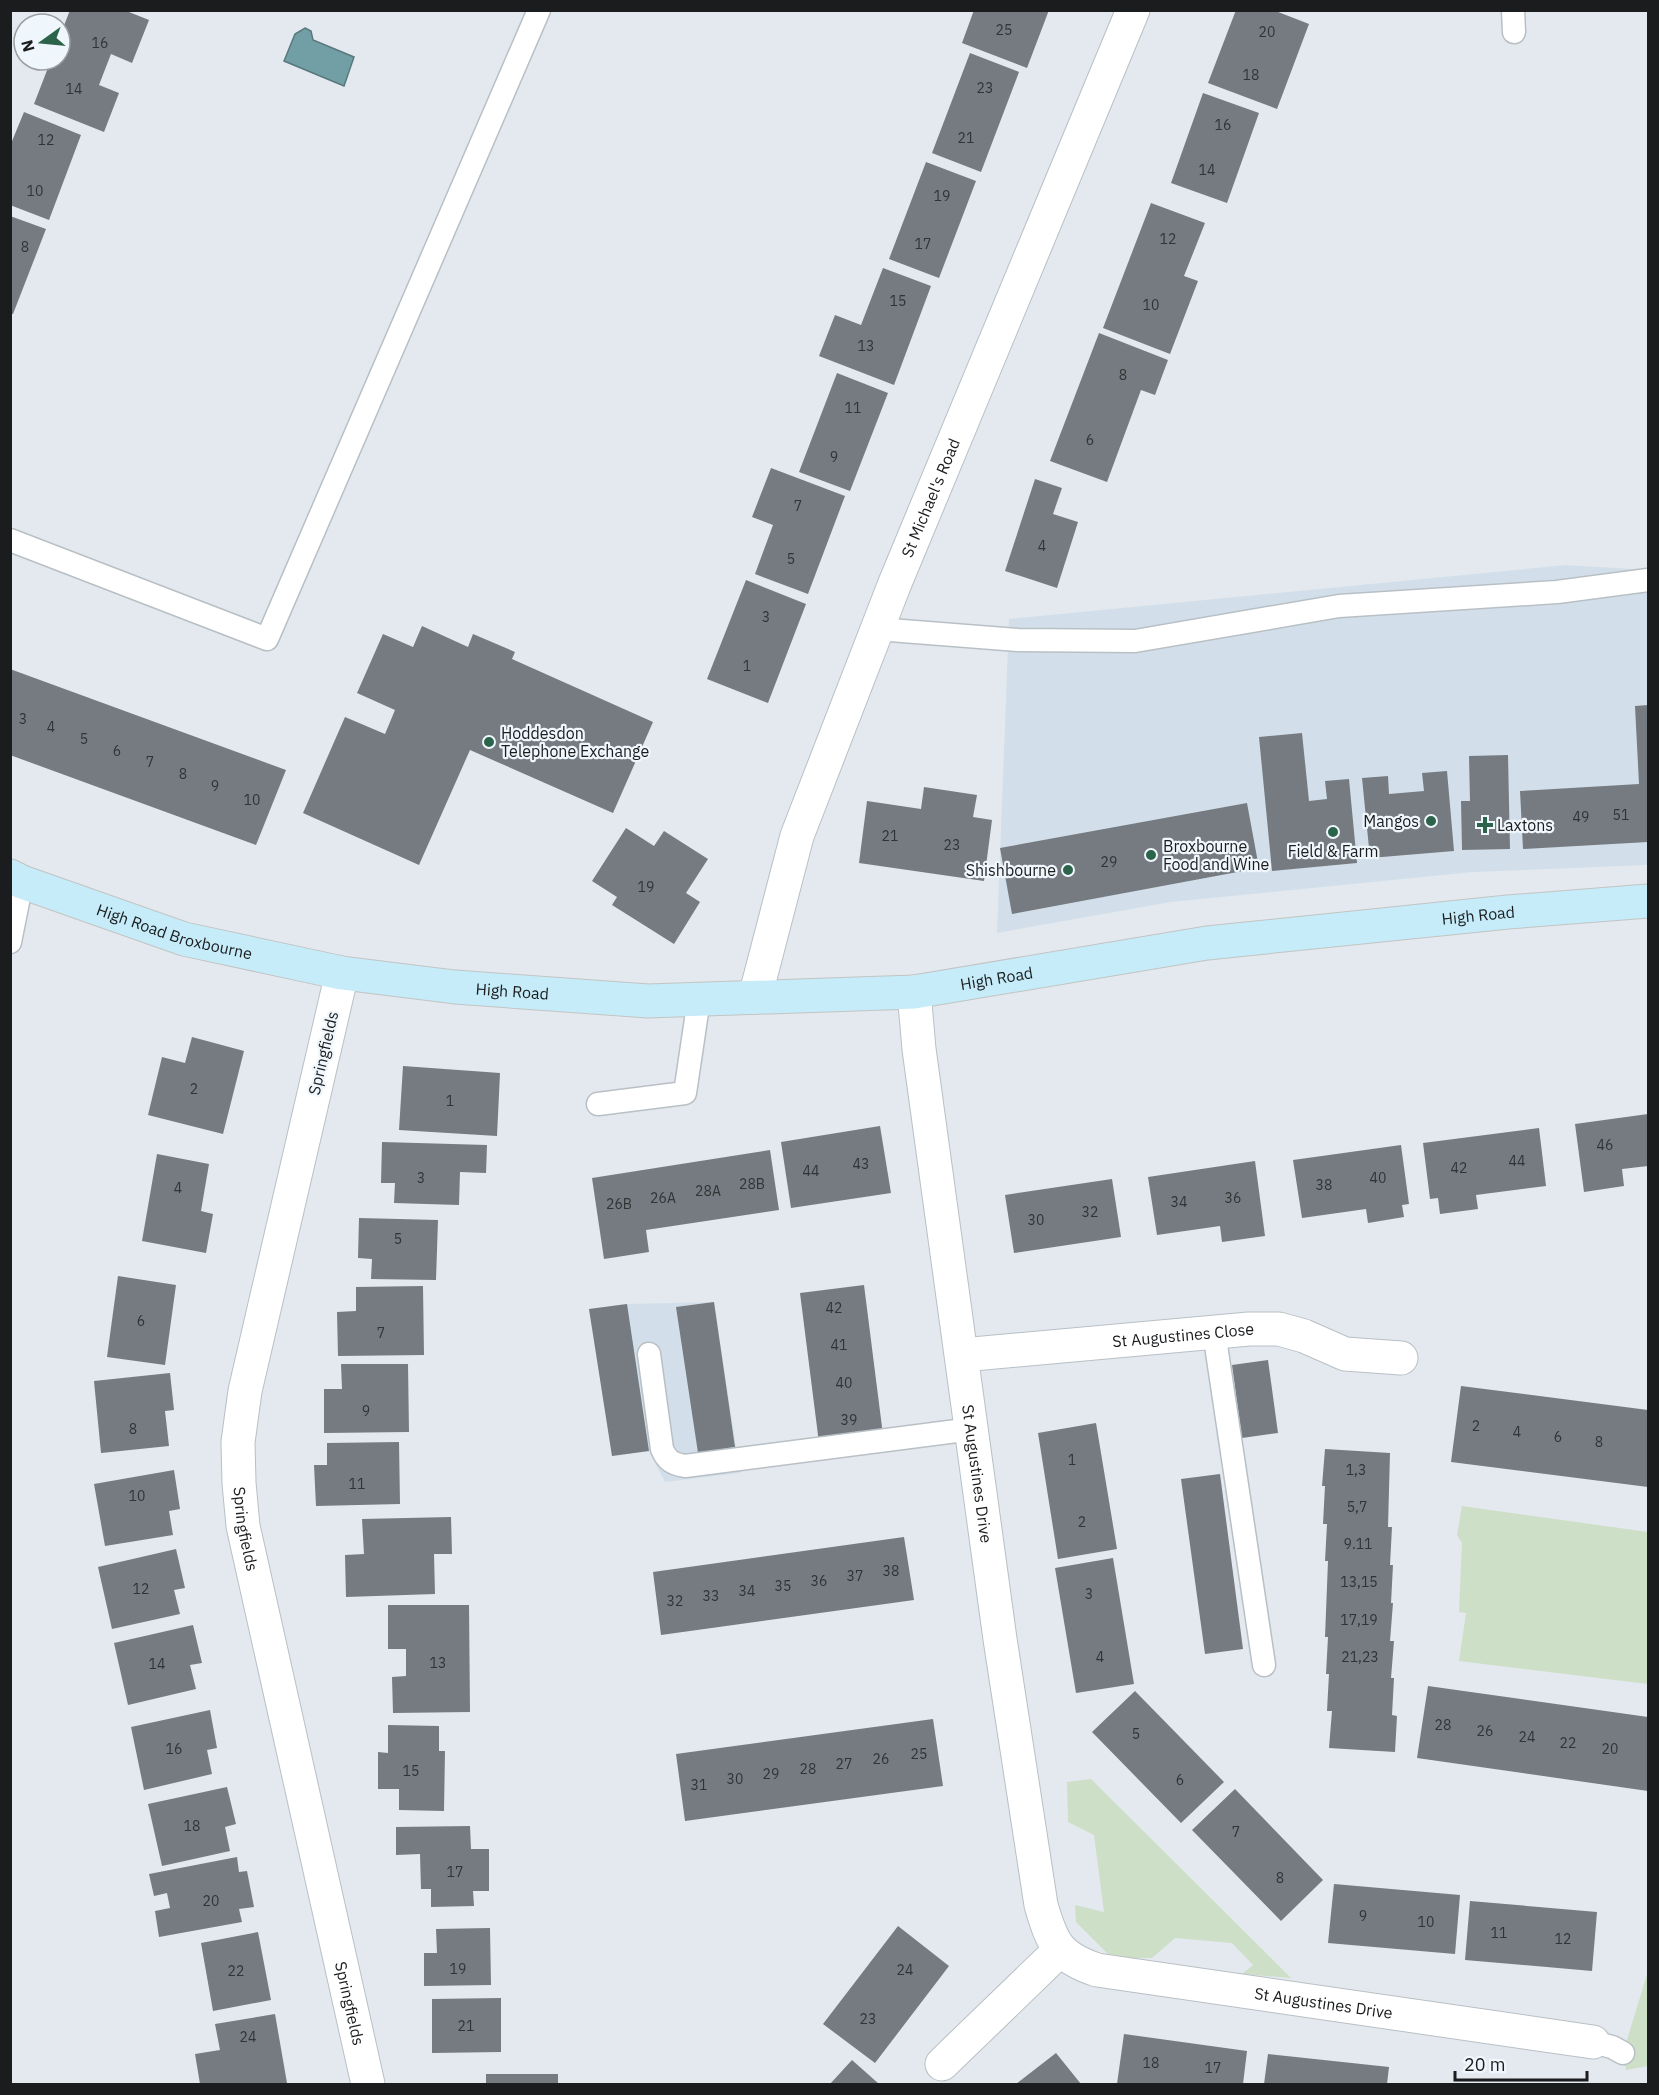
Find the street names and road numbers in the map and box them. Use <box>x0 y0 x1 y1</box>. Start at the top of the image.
street label: St Michael's Road <box>897 435 964 560</box>
street label: High Road Broxbourne <box>94 899 254 963</box>
street label: High Road <box>1441 901 1516 929</box>
street label: High Road <box>959 962 1034 994</box>
street label: High Road <box>475 979 550 1004</box>
street label: Springfields <box>304 1009 342 1097</box>
street label: St Augustines Close <box>1111 1319 1254 1351</box>
street label: St Augustines Drive <box>958 1403 997 1544</box>
street label: Springfields <box>229 1486 263 1573</box>
street label: Springfields <box>331 1960 369 2047</box>
street label: St Augustines Drive <box>1253 1983 1394 2023</box>

